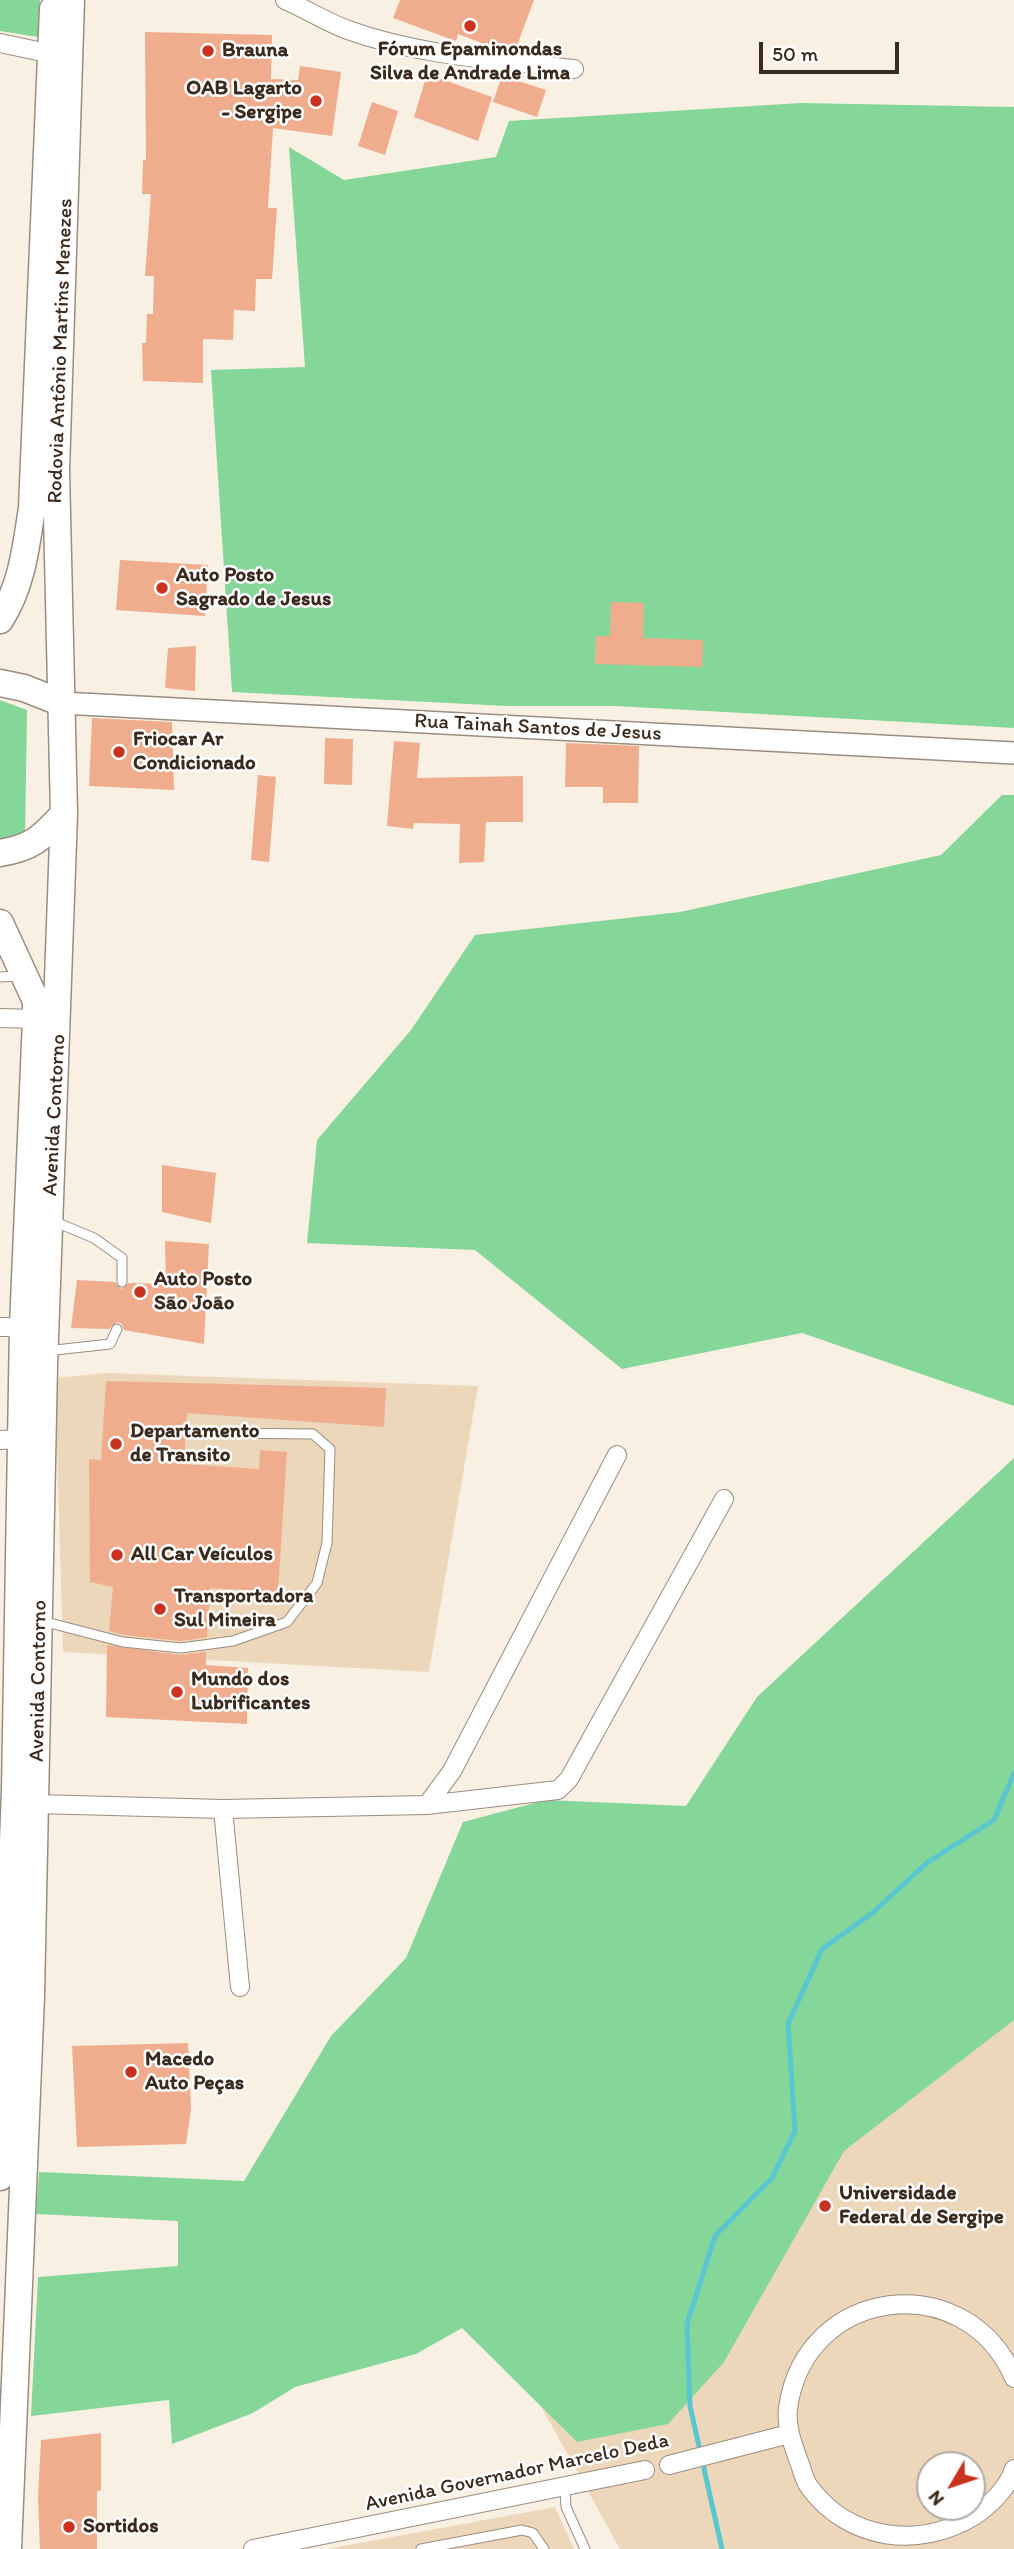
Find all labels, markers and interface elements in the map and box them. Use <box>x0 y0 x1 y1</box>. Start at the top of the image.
marker: Fórum Epaminondas Silva de Andrade Lima <box>462 18 478 34</box>
scale bar <box>762 28 902 72</box>
place label: Fórum Epaminondas Silva de Andrade Lima <box>370 37 570 87</box>
place label: Brauna <box>222 38 288 64</box>
text: 50 m <box>772 41 818 66</box>
marker: Brauna <box>200 43 216 59</box>
place label: OAB Lagarto - Sergipe <box>186 76 302 126</box>
marker: OAB Lagarto - Sergipe <box>308 93 324 109</box>
street label: Rodovia Antônio Martins Menezes <box>43 198 79 504</box>
place label: Auto Posto Sagrado de Jesus <box>176 563 331 613</box>
marker: Auto Posto Sagrado de Jesus <box>154 580 170 596</box>
street label: Rua Tainah Santos de Jesus <box>414 709 662 747</box>
place label: Friocar Ar Condicionado <box>133 727 256 777</box>
marker: Friocar Ar Condicionado <box>111 744 127 760</box>
street label: Avenida Contorno <box>38 1033 72 1197</box>
place label: Auto Posto São João <box>154 1267 252 1317</box>
marker: Auto Posto São João <box>132 1284 148 1300</box>
place label: Departamento de Transito <box>130 1419 260 1469</box>
marker: Departamento de Transito <box>108 1436 124 1452</box>
place label: All Car Veículos <box>131 1542 273 1568</box>
marker: All Car Veículos <box>109 1547 125 1563</box>
place label: Transportadora Sul Mineira <box>174 1584 313 1634</box>
street label: Avenida Contorno <box>25 1600 53 1762</box>
marker: Transportadora Sul Mineira <box>152 1601 168 1617</box>
place label: Mundo dos Lubrificantes <box>191 1667 311 1717</box>
marker: Mundo dos Lubrificantes <box>169 1684 185 1700</box>
place label: Macedo Auto Peças <box>145 2047 244 2097</box>
marker: Macedo Auto Peças <box>123 2064 139 2080</box>
place label: Universidade Federal de Sergipe <box>839 2181 1004 2231</box>
marker: Universidade Federal de Sergipe <box>817 2198 833 2214</box>
street label: Avenida Governador Marcelo Deda <box>363 2428 671 2518</box>
north arrow <box>916 2451 986 2521</box>
text: N <box>923 2486 949 2510</box>
place label: Sortidos <box>83 2514 159 2540</box>
marker: Sortidos <box>61 2519 77 2535</box>

